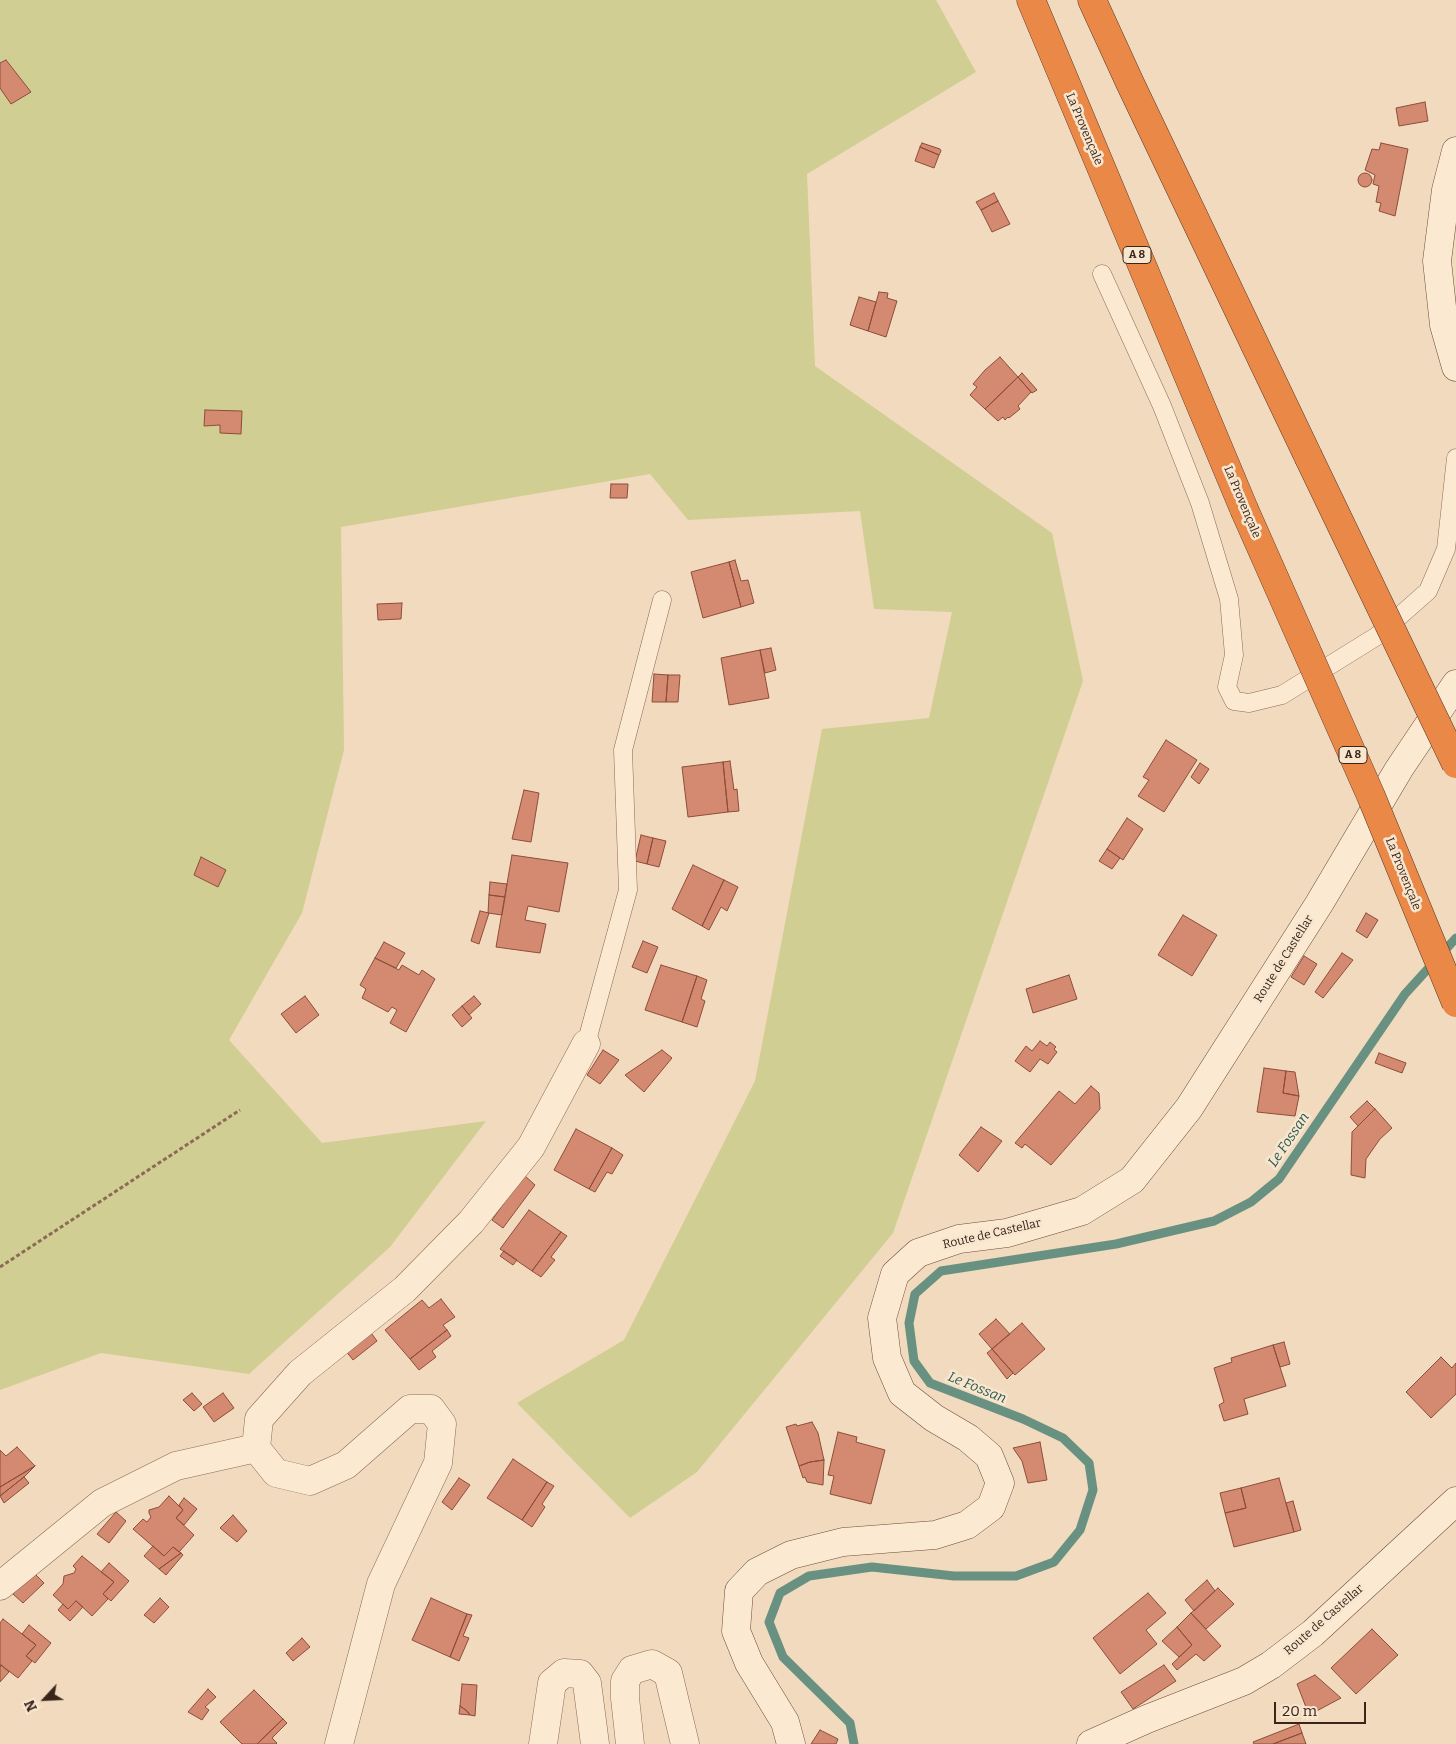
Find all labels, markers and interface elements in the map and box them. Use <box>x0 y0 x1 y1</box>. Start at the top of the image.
street label: La Provençale <box>1062 91 1106 167</box>
road number: A 8 <box>1123 246 1151 264</box>
street label: La Provençale <box>1220 464 1264 540</box>
road number: A 8 <box>1339 746 1367 764</box>
street label: La Provençale <box>1382 836 1424 912</box>
street label: Route de Castellar <box>1251 913 1317 1005</box>
water label: Le Fossan <box>1265 1110 1313 1170</box>
street label: Route de Castellar <box>941 1216 1043 1252</box>
water label: Le Fossan <box>945 1369 1009 1407</box>
street label: Route de Castellar <box>1281 1582 1367 1658</box>
north arrow <box>20 1674 70 1724</box>
scale bar <box>1276 1692 1368 1724</box>
text: N <box>21 1697 41 1714</box>
text: 20 m <box>1282 1702 1317 1720</box>

